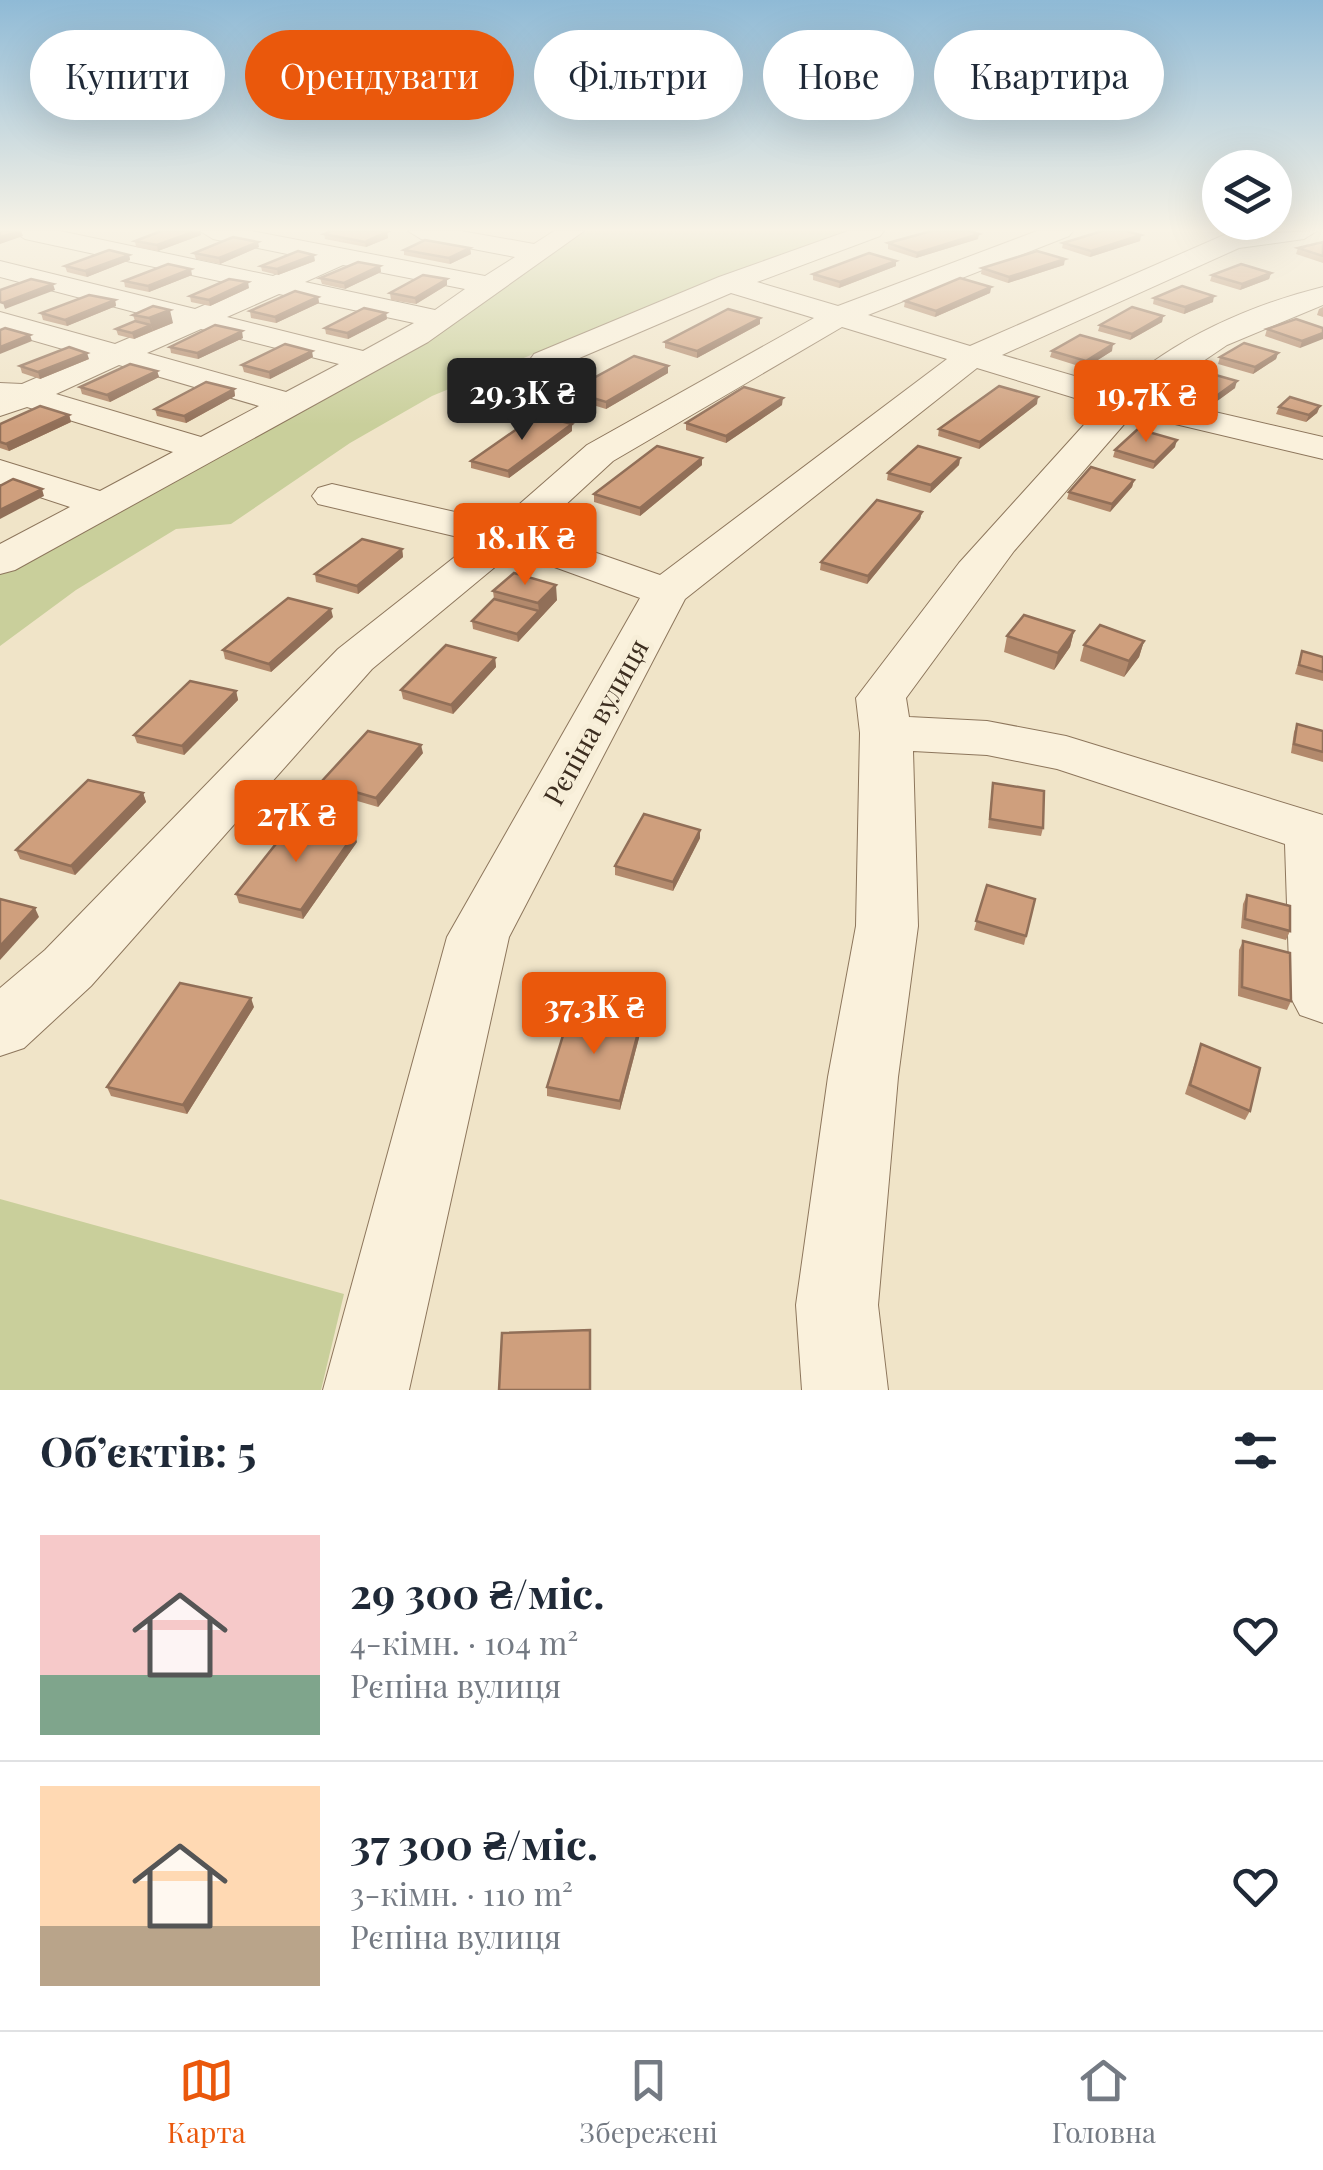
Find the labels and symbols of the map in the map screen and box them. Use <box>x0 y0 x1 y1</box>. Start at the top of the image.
pin: 29.3K ₴ <box>430 358 614 443</box>
pin: 19.7K ₴ <box>1054 360 1238 445</box>
pin: 18.1K ₴ <box>433 503 617 588</box>
street label: Рєпіна вулиця <box>534 631 656 811</box>
pin: 27K ₴ <box>226 780 366 865</box>
pin: 37.3K ₴ <box>502 972 686 1057</box>

